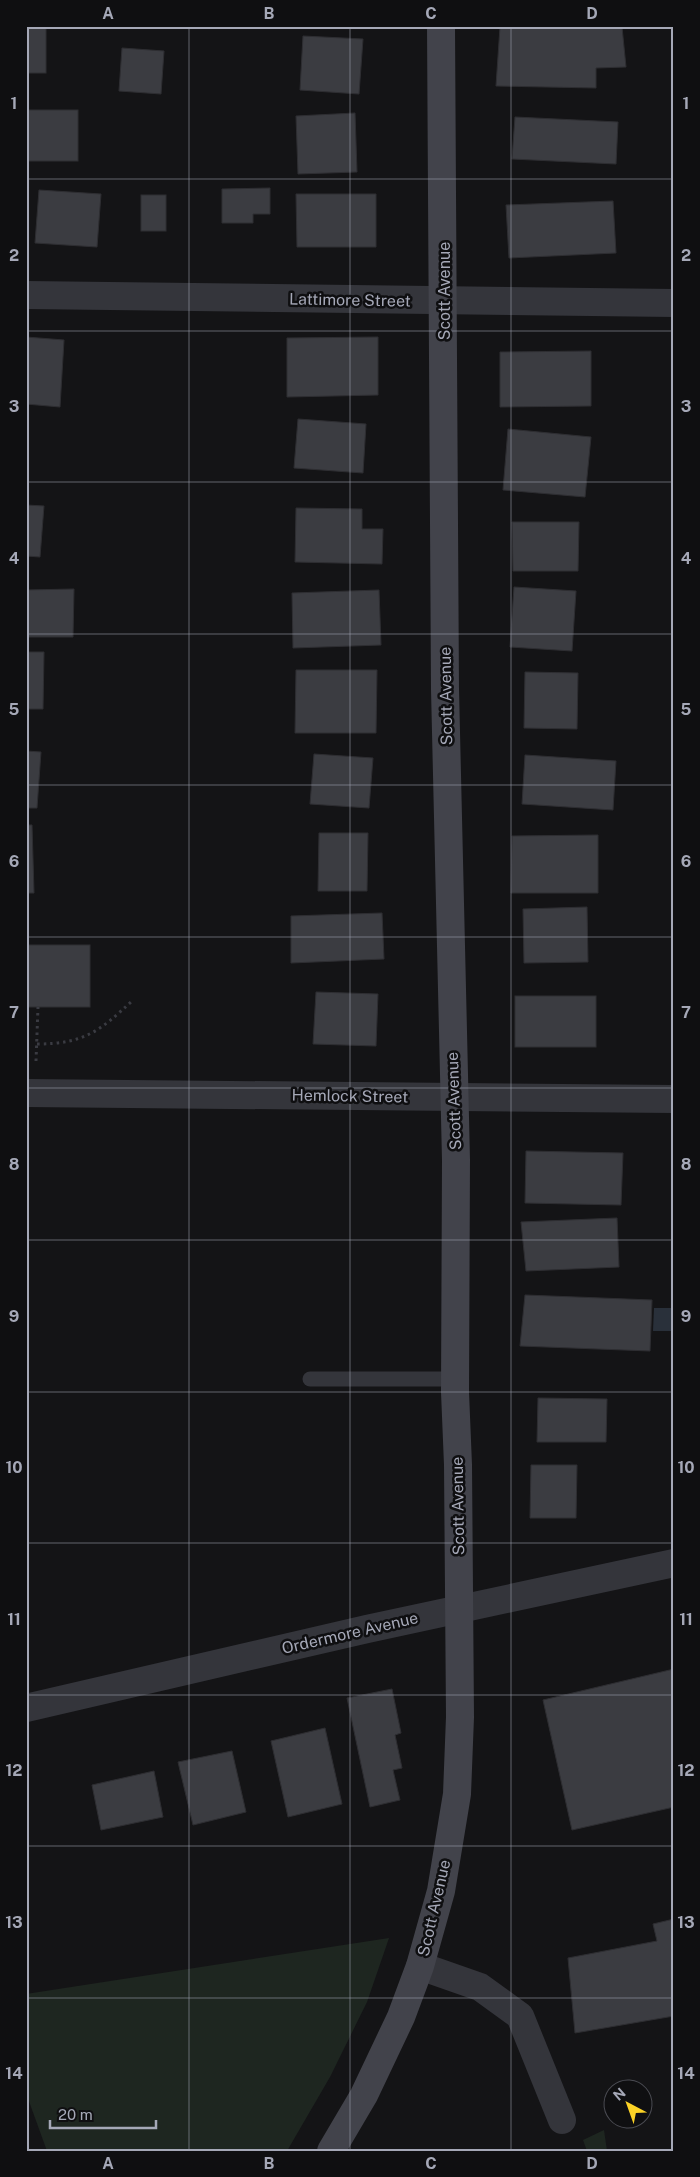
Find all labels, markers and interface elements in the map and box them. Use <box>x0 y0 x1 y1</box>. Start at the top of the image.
text: A <box>102 4 114 23</box>
text: B <box>264 4 275 23</box>
text: C <box>425 4 437 23</box>
text: D <box>586 4 598 23</box>
text: 1 <box>11 94 17 113</box>
text: 1 <box>683 94 689 113</box>
street label: Scott Avenue <box>435 242 454 340</box>
text: 2 <box>9 246 19 265</box>
text: 2 <box>681 246 691 265</box>
street label: Lattimore Street <box>289 289 411 311</box>
text: 3 <box>9 397 19 416</box>
text: 3 <box>681 397 691 416</box>
text: 4 <box>9 549 20 568</box>
text: 4 <box>681 549 692 568</box>
street label: Scott Avenue <box>436 647 456 745</box>
text: 5 <box>9 700 20 719</box>
text: 5 <box>681 700 692 719</box>
text: 6 <box>9 852 19 871</box>
text: 6 <box>681 852 691 871</box>
text: 7 <box>9 1003 19 1022</box>
text: 7 <box>681 1003 691 1022</box>
street label: Scott Avenue <box>443 1051 465 1151</box>
street label: Hemlock Street <box>291 1085 409 1107</box>
text: 8 <box>9 1155 20 1174</box>
text: 8 <box>681 1155 692 1174</box>
text: 9 <box>9 1307 19 1326</box>
text: 9 <box>681 1307 691 1326</box>
street label: Scott Avenue <box>448 1457 468 1555</box>
text: 10 <box>5 1458 23 1477</box>
text: 10 <box>677 1458 695 1477</box>
street label: Ordermore Avenue <box>280 1608 420 1658</box>
text: 11 <box>7 1610 21 1629</box>
text: 11 <box>679 1610 693 1629</box>
text: 12 <box>5 1761 23 1780</box>
text: 12 <box>677 1761 695 1780</box>
street label: Scott Avenue <box>414 1858 454 1958</box>
text: 13 <box>5 1913 23 1932</box>
text: 13 <box>677 1913 695 1932</box>
text: 14 <box>5 2064 23 2083</box>
text: 14 <box>677 2064 695 2083</box>
north arrow <box>602 2080 652 2130</box>
text: N <box>610 2085 629 2104</box>
scale bar <box>50 2097 156 2129</box>
text: 20 m <box>58 2106 93 2123</box>
text: A <box>102 2154 114 2173</box>
text: B <box>264 2154 275 2173</box>
text: C <box>425 2154 437 2173</box>
text: D <box>586 2154 598 2173</box>

